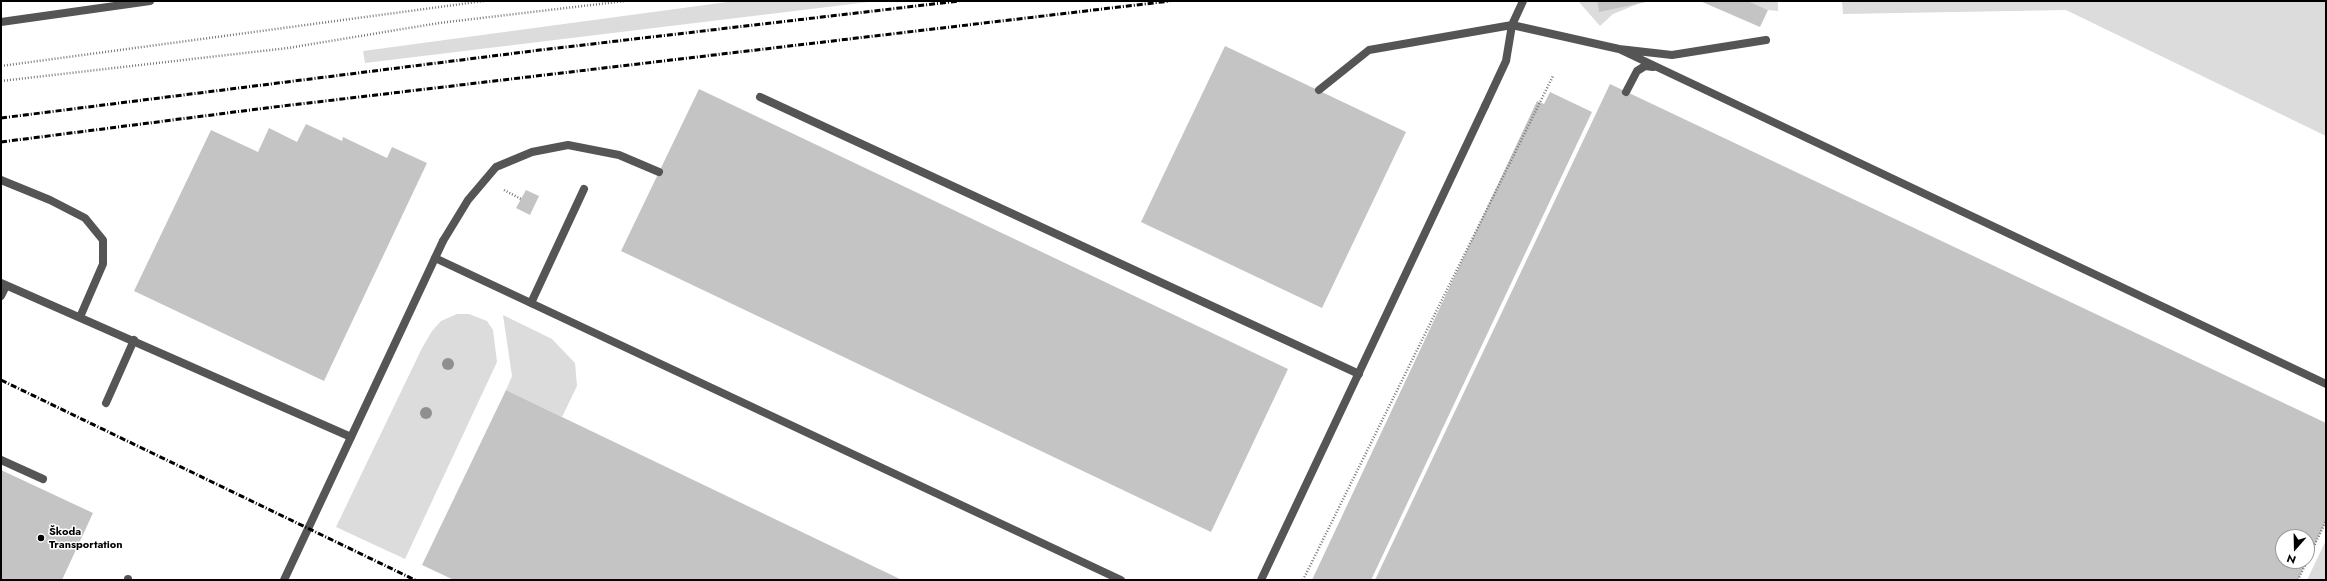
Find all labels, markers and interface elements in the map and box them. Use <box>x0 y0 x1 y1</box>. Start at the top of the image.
place label: Škoda Transportation <box>49 525 123 551</box>
north arrow <box>2275 529 2315 569</box>
marker: Škoda Transportation <box>36 533 46 543</box>
text: N <box>2284 550 2298 568</box>

